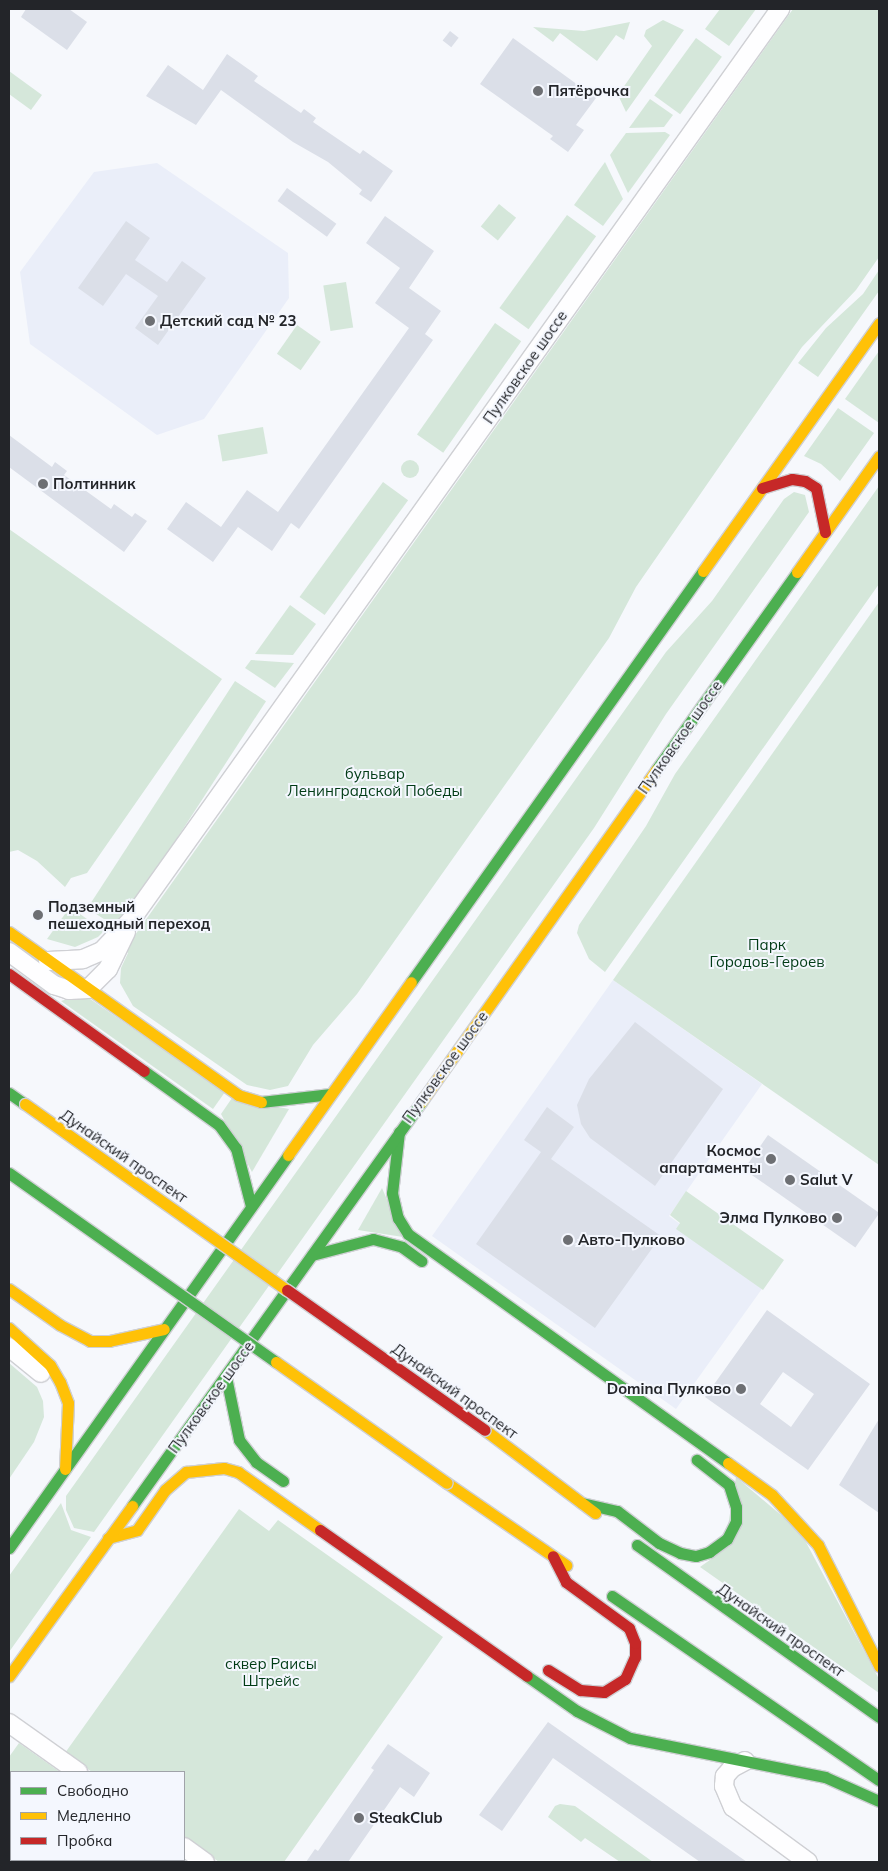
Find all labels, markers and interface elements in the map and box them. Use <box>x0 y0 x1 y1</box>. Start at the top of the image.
place label: Пятёрочка <box>548 82 629 100</box>
marker: Пятёрочка <box>532 85 544 97</box>
street label: Пулковское шоссе <box>479 307 571 427</box>
place label: Детский сад № 23 <box>160 312 297 330</box>
marker: Детский сад № 23 <box>144 315 156 327</box>
place label: Полтинник <box>53 475 135 493</box>
marker: Полтинник <box>37 478 49 490</box>
street label: Пулковское шоссе <box>634 677 726 797</box>
park label: бульвар Ленинградской Победы <box>287 764 463 799</box>
place label: Подземный пешеходный переход <box>48 897 210 932</box>
marker: Подземный пешеходный переход <box>32 909 44 921</box>
park label: Парк Городов-Героев <box>709 935 825 970</box>
street label: Пулковское шоссе <box>398 1007 492 1127</box>
street label: Дунайский проспект <box>57 1105 191 1207</box>
place label: Космос апартаменты <box>659 1141 761 1176</box>
marker: Космос апартаменты <box>765 1153 777 1165</box>
place label: Salut V <box>800 1171 852 1189</box>
marker: Salut V <box>784 1174 796 1186</box>
place label: Элма Пулково <box>719 1209 827 1227</box>
marker: Элма Пулково <box>831 1212 843 1224</box>
place label: Авто-Пулково <box>578 1231 685 1249</box>
marker: Авто-Пулково <box>562 1234 574 1246</box>
street label: Пулковское шоссе <box>164 1337 258 1457</box>
street label: Дунайский проспект <box>389 1339 521 1443</box>
place label: Domina Пулково <box>607 1380 731 1398</box>
marker: Domina Пулково <box>735 1383 747 1395</box>
street label: Дунайский проспект <box>714 1579 848 1681</box>
park label: сквер Раисы Штрейс <box>225 1654 317 1689</box>
legend <box>10 1771 185 1861</box>
text: Свободно <box>57 1781 129 1800</box>
text: Медленно <box>57 1806 131 1825</box>
place label: SteakClub <box>369 1809 442 1827</box>
marker: SteakClub <box>353 1812 365 1824</box>
text: Пробка <box>57 1831 112 1850</box>

